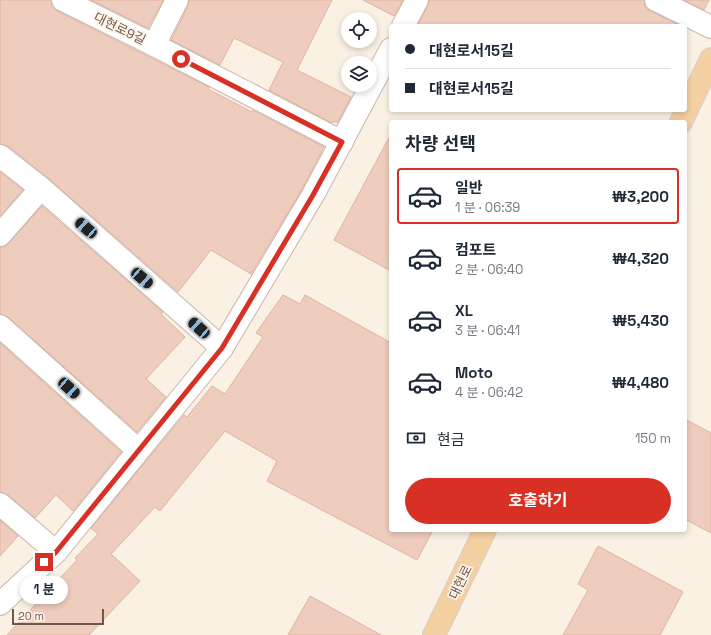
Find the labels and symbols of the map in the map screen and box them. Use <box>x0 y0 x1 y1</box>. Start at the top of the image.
street label: 대현로9길 <box>91 9 149 48</box>
route start <box>172 50 190 68</box>
car <box>73 216 99 240</box>
car <box>129 266 155 290</box>
car <box>186 316 212 340</box>
car <box>56 376 82 400</box>
route end <box>35 553 53 571</box>
street label: 대현로 <box>445 562 476 602</box>
callout: 1 분 <box>20 576 68 604</box>
scale bar <box>12 607 104 626</box>

